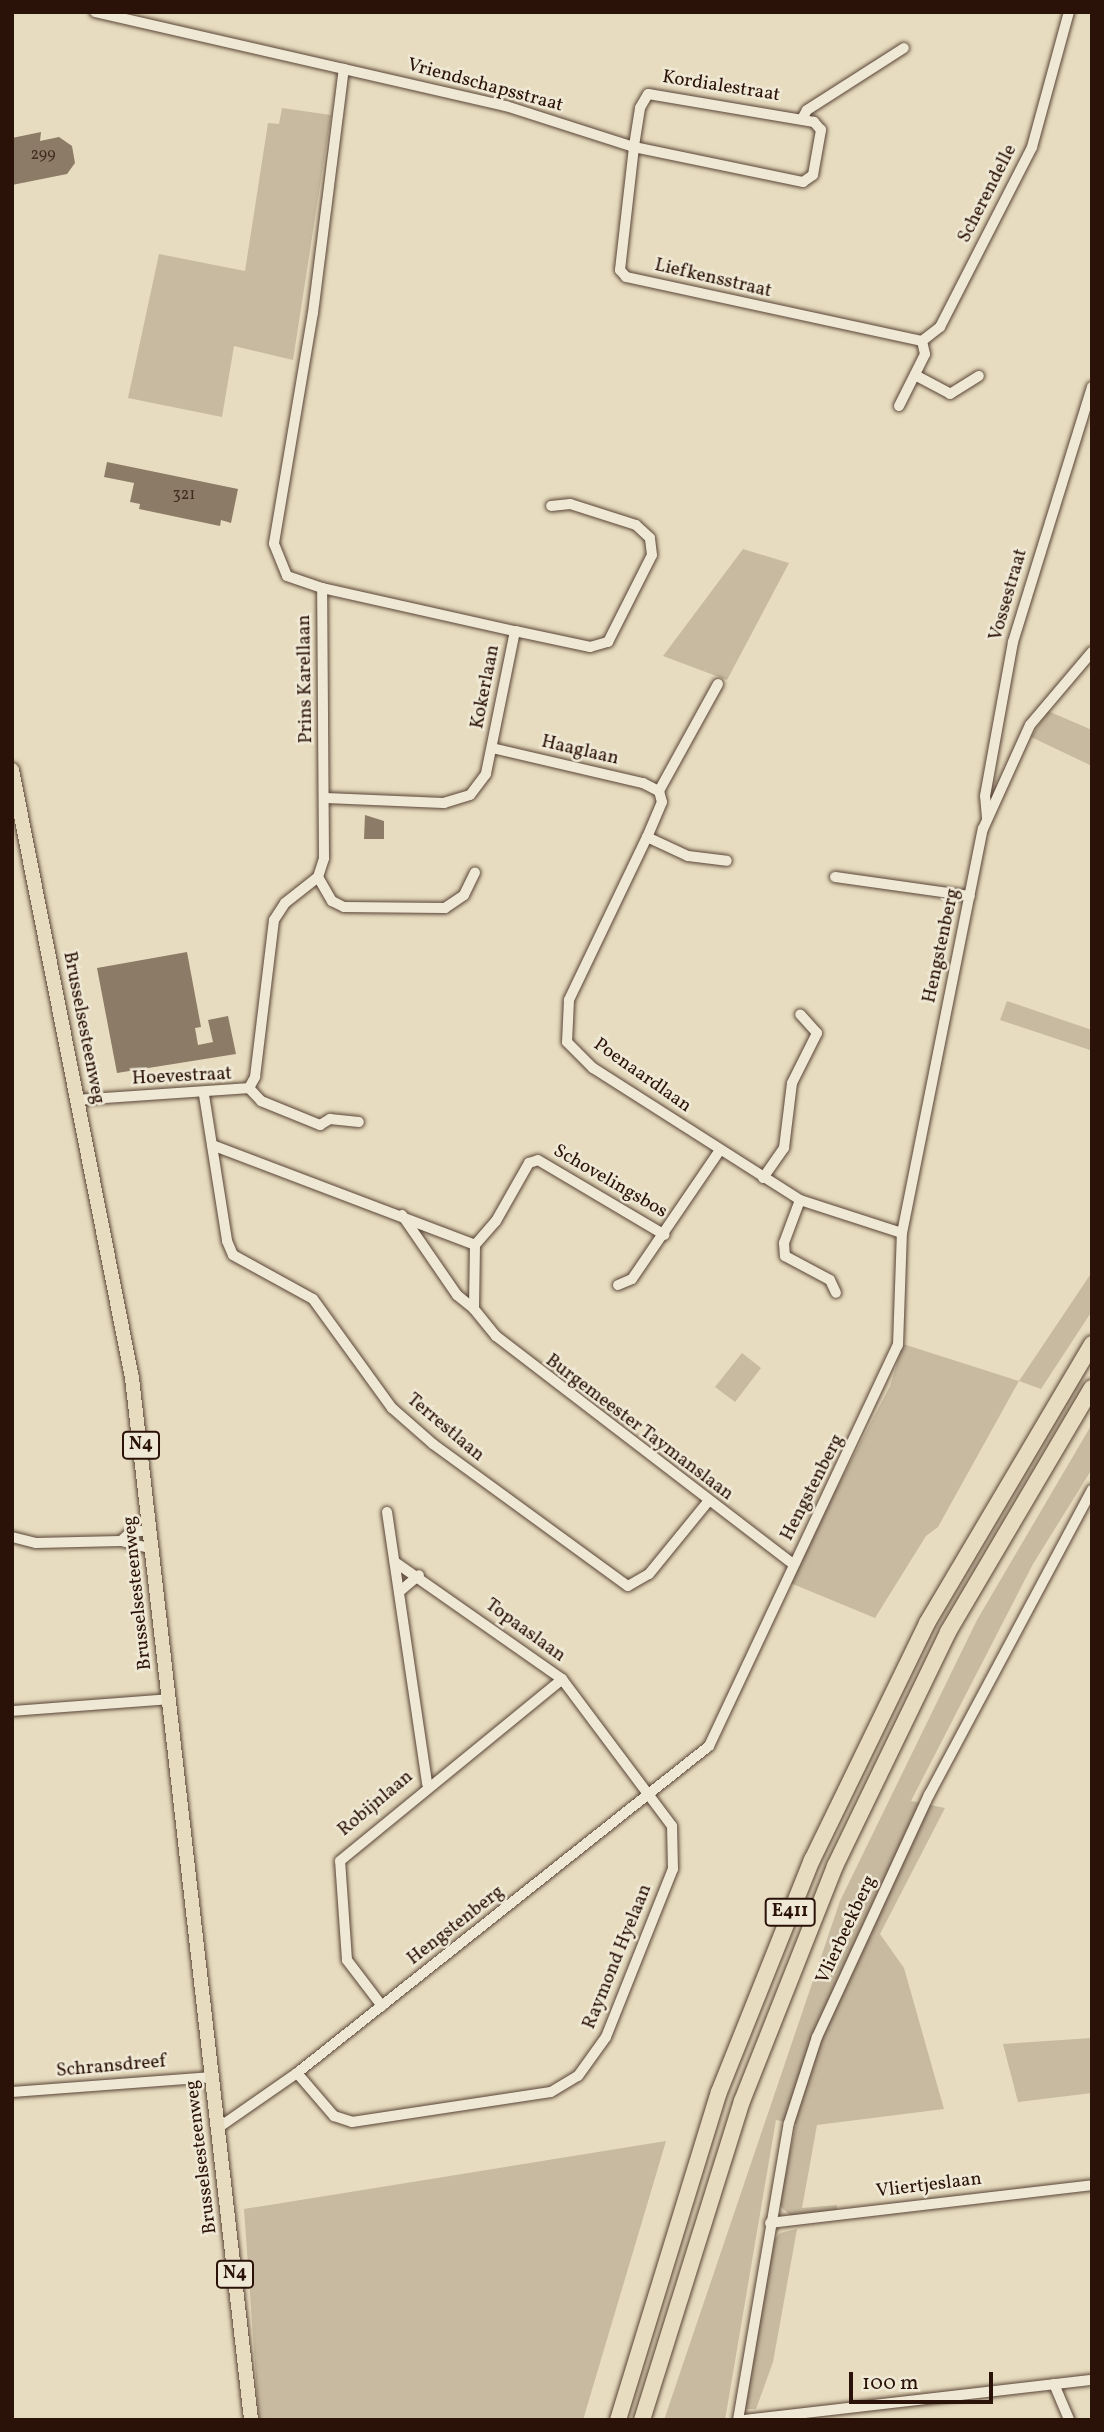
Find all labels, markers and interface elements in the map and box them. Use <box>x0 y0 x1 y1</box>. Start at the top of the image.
street label: Vriendschapsstraat <box>405 54 565 118</box>
street label: Kordialestraat <box>661 66 781 108</box>
street label: Scherendelle <box>954 141 1022 247</box>
house number: 299 <box>30 145 56 165</box>
street label: Liefkensstraat <box>652 254 774 304</box>
house number: 321 <box>172 485 196 505</box>
street label: Vossestraat <box>985 546 1033 644</box>
street label: Prins Karellaan <box>293 614 319 744</box>
street label: Kokerlaan <box>467 643 505 731</box>
street label: Haaglaan <box>539 731 621 771</box>
street label: Hengstenberg <box>919 887 965 1005</box>
street label: Brusselsesteenweg <box>57 950 109 1106</box>
street label: Poenaardlaan <box>588 1034 696 1118</box>
street label: Hoevestraat <box>131 1063 233 1091</box>
street label: Schovelingsbos <box>549 1140 671 1224</box>
street label: Burgemeester Taymanslaan <box>540 1350 738 1506</box>
street label: Terrestlaan <box>401 1389 489 1467</box>
road number: N4 <box>122 1430 160 1460</box>
street label: Hengstenberg <box>776 1431 850 1545</box>
street label: Brusselsesteenweg <box>119 1515 157 1671</box>
street label: Topaaslaan <box>480 1594 570 1668</box>
street label: Robijnlaan <box>334 1766 418 1842</box>
street label: Vlierbeekberg <box>812 1872 882 1988</box>
street label: Hengstenberg <box>403 1881 509 1971</box>
street label: Raymond Hyelaan <box>579 1881 657 2033</box>
road number: E411 <box>764 1898 816 1926</box>
street label: Schransdreef <box>55 2051 167 2083</box>
street label: Brusselsesteenweg <box>181 2079 223 2235</box>
street label: Vliertjeslaan <box>875 2168 983 2204</box>
road number: N4 <box>216 2260 254 2288</box>
scale bar <box>852 2358 996 2402</box>
text: 100 m <box>862 2369 919 2398</box>

